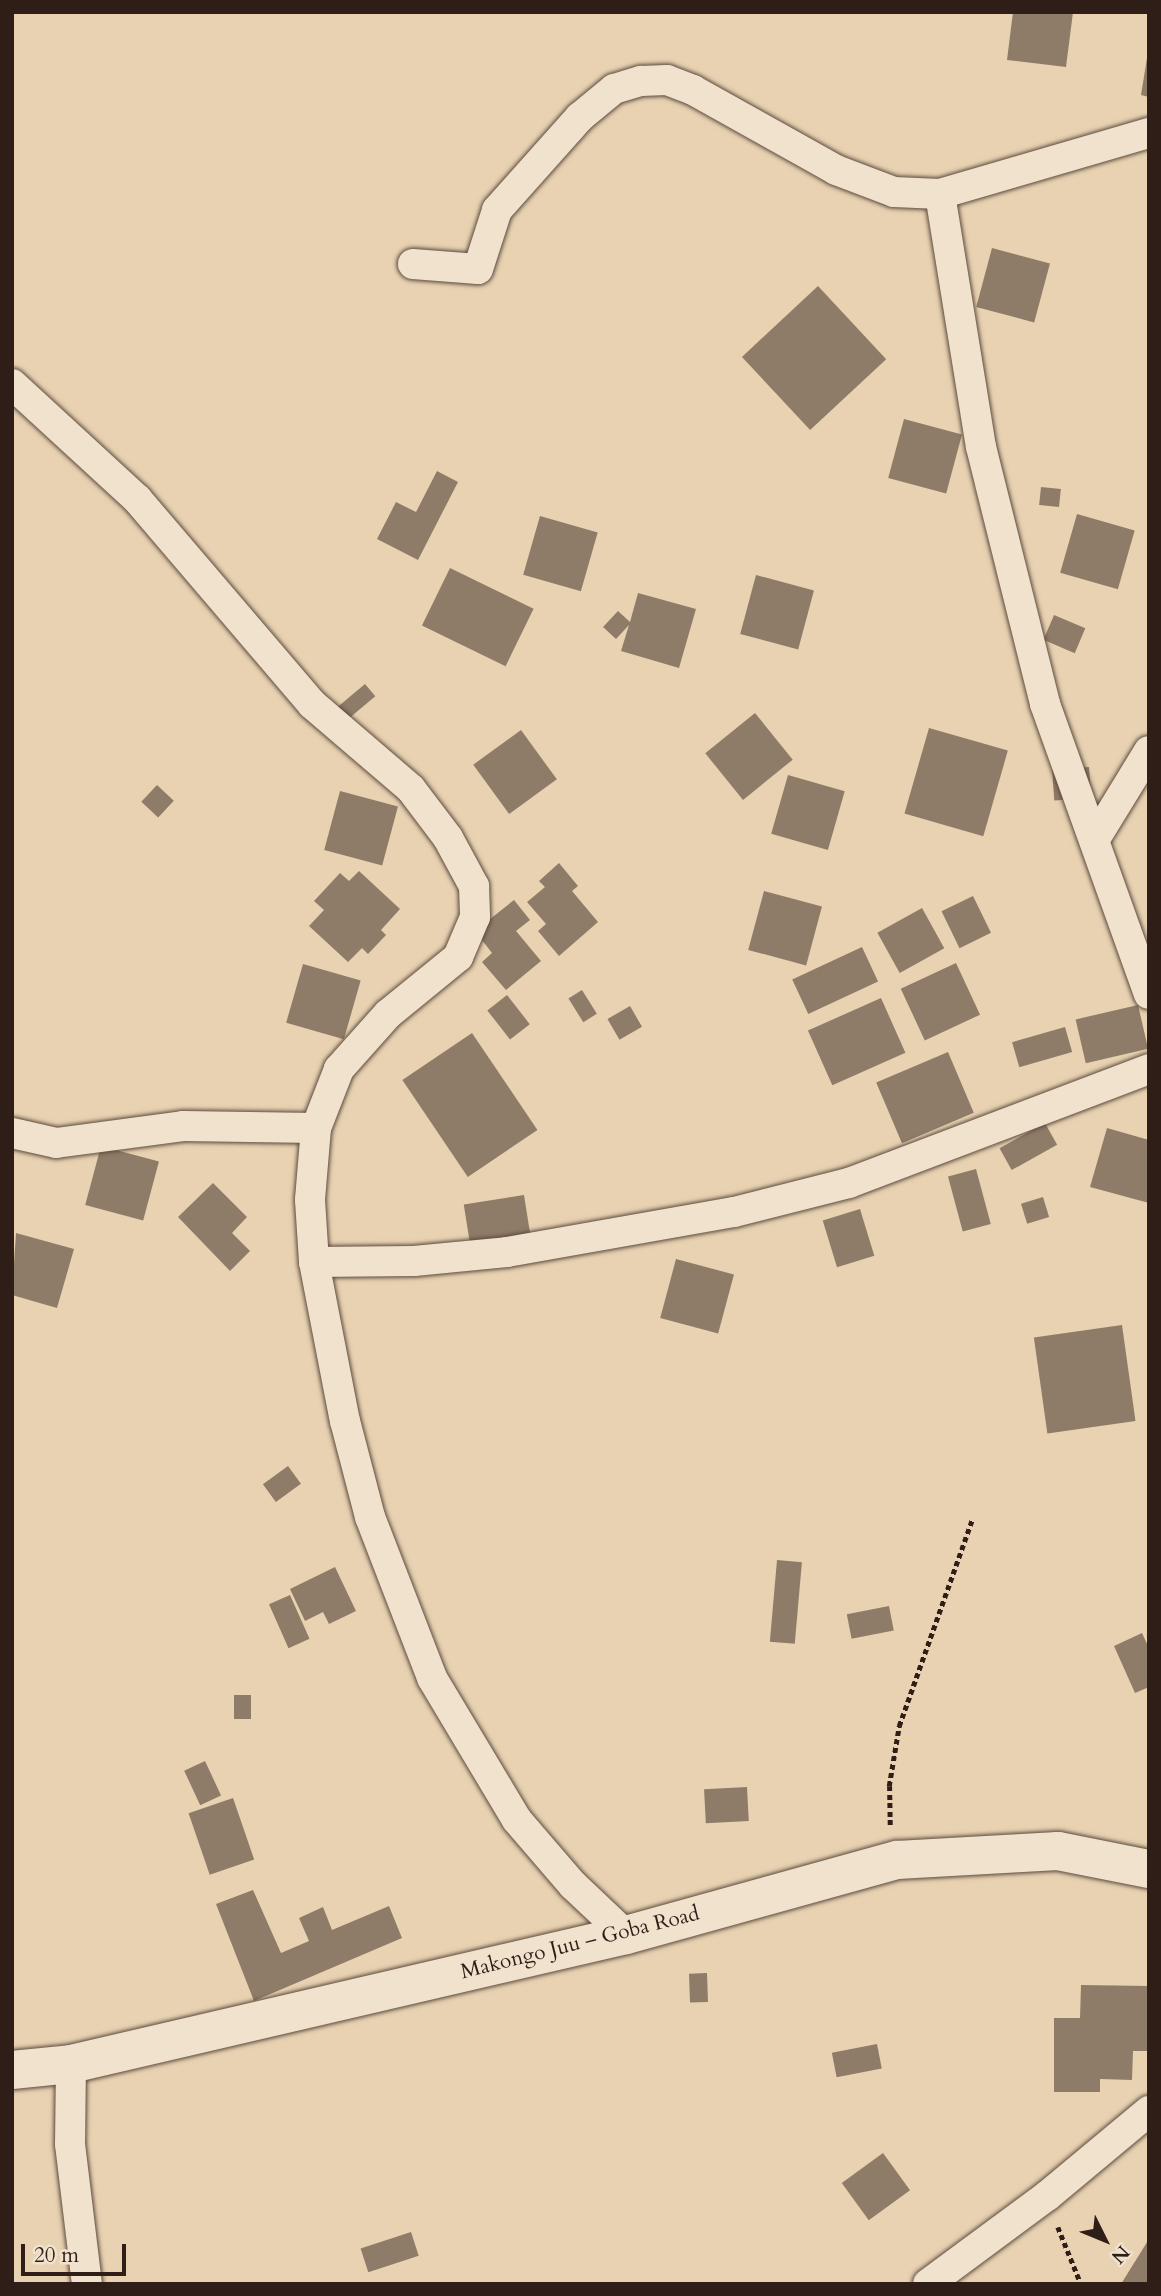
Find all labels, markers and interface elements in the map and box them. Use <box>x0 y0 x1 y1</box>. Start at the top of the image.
street label: Makongo Juu – Goba Road <box>458 1901 702 1985</box>
north arrow <box>1070 2205 1140 2275</box>
scale bar <box>24 2230 130 2274</box>
text: N <box>1105 2239 1135 2269</box>
text: 20 m <box>34 2241 79 2270</box>

